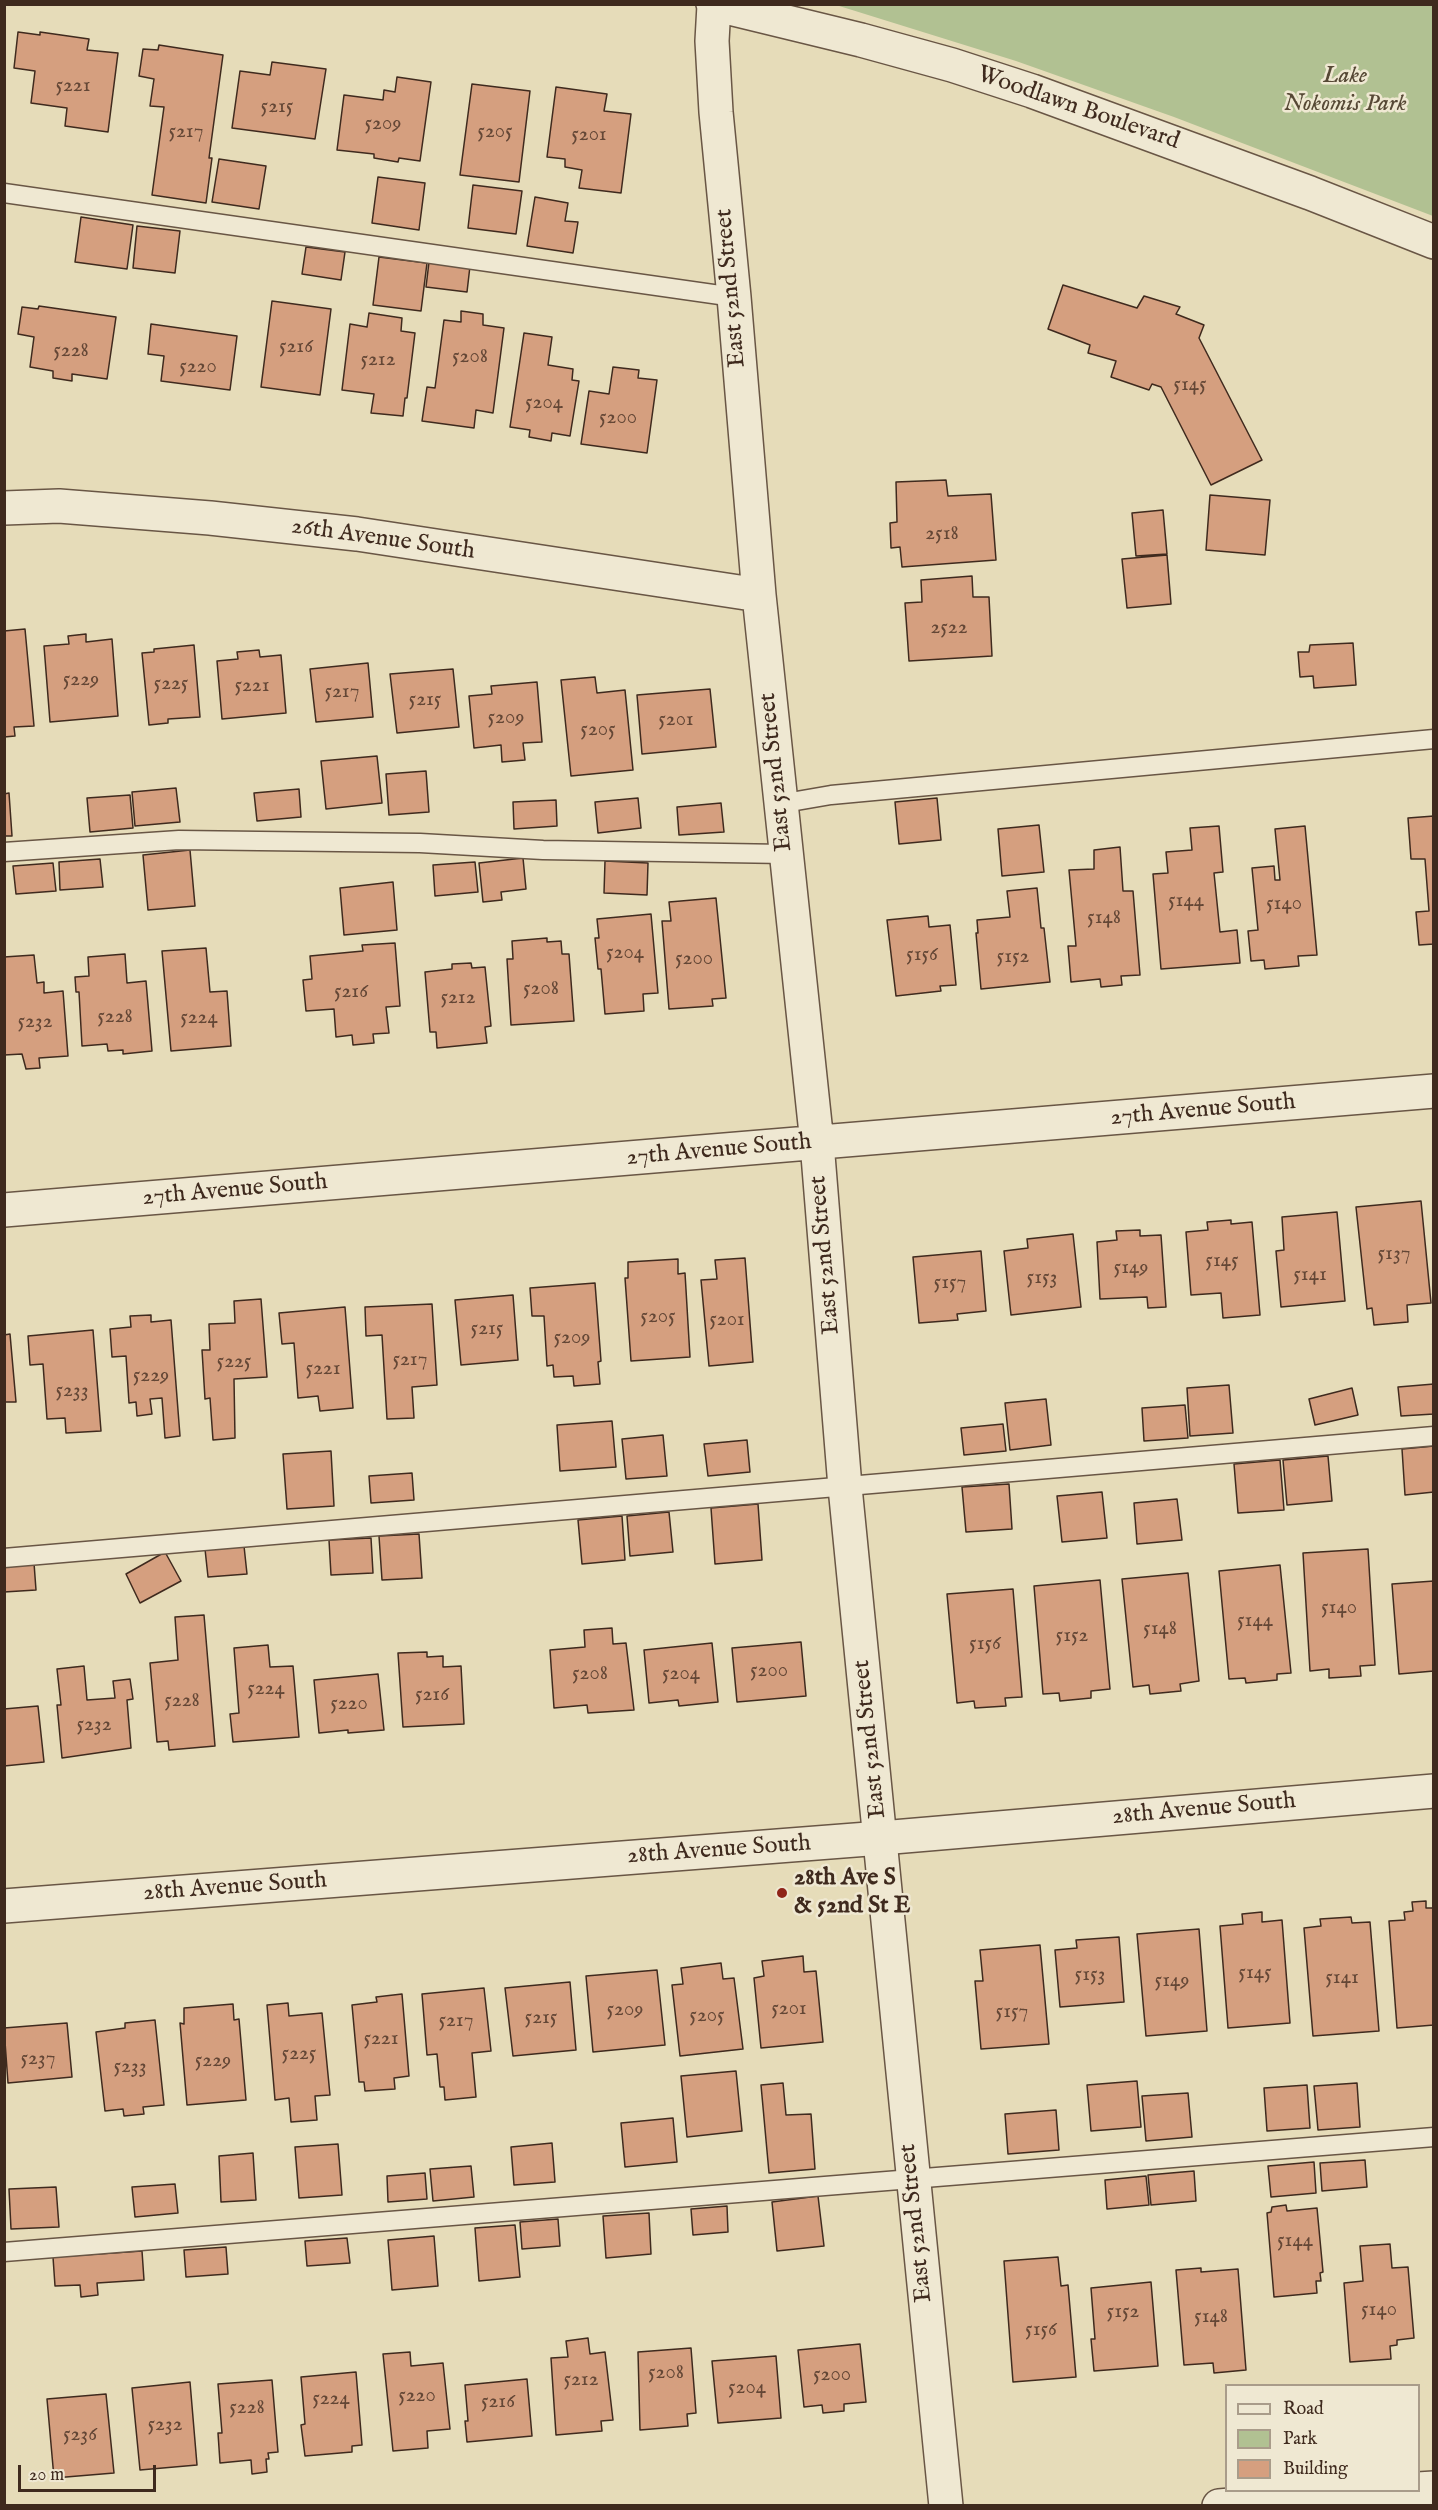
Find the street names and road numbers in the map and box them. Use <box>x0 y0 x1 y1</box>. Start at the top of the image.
street label: Woodlawn Boulevard <box>973 61 1183 157</box>
street label: East 52nd Street <box>711 207 753 369</box>
street label: 26th Avenue South <box>289 513 477 567</box>
street label: East 52nd Street <box>754 691 800 853</box>
street label: 27th Avenue South <box>1109 1089 1297 1133</box>
street label: 27th Avenue South <box>625 1129 813 1173</box>
street label: 27th Avenue South <box>141 1169 329 1213</box>
street label: East 52nd Street <box>805 1174 847 1336</box>
street label: East 52nd Street <box>848 1658 894 1820</box>
street label: 28th Avenue South <box>1111 1788 1297 1832</box>
street label: 28th Avenue South <box>626 1830 812 1872</box>
street label: 28th Avenue South <box>142 1867 328 1909</box>
street label: East 52nd Street <box>894 2142 940 2304</box>

